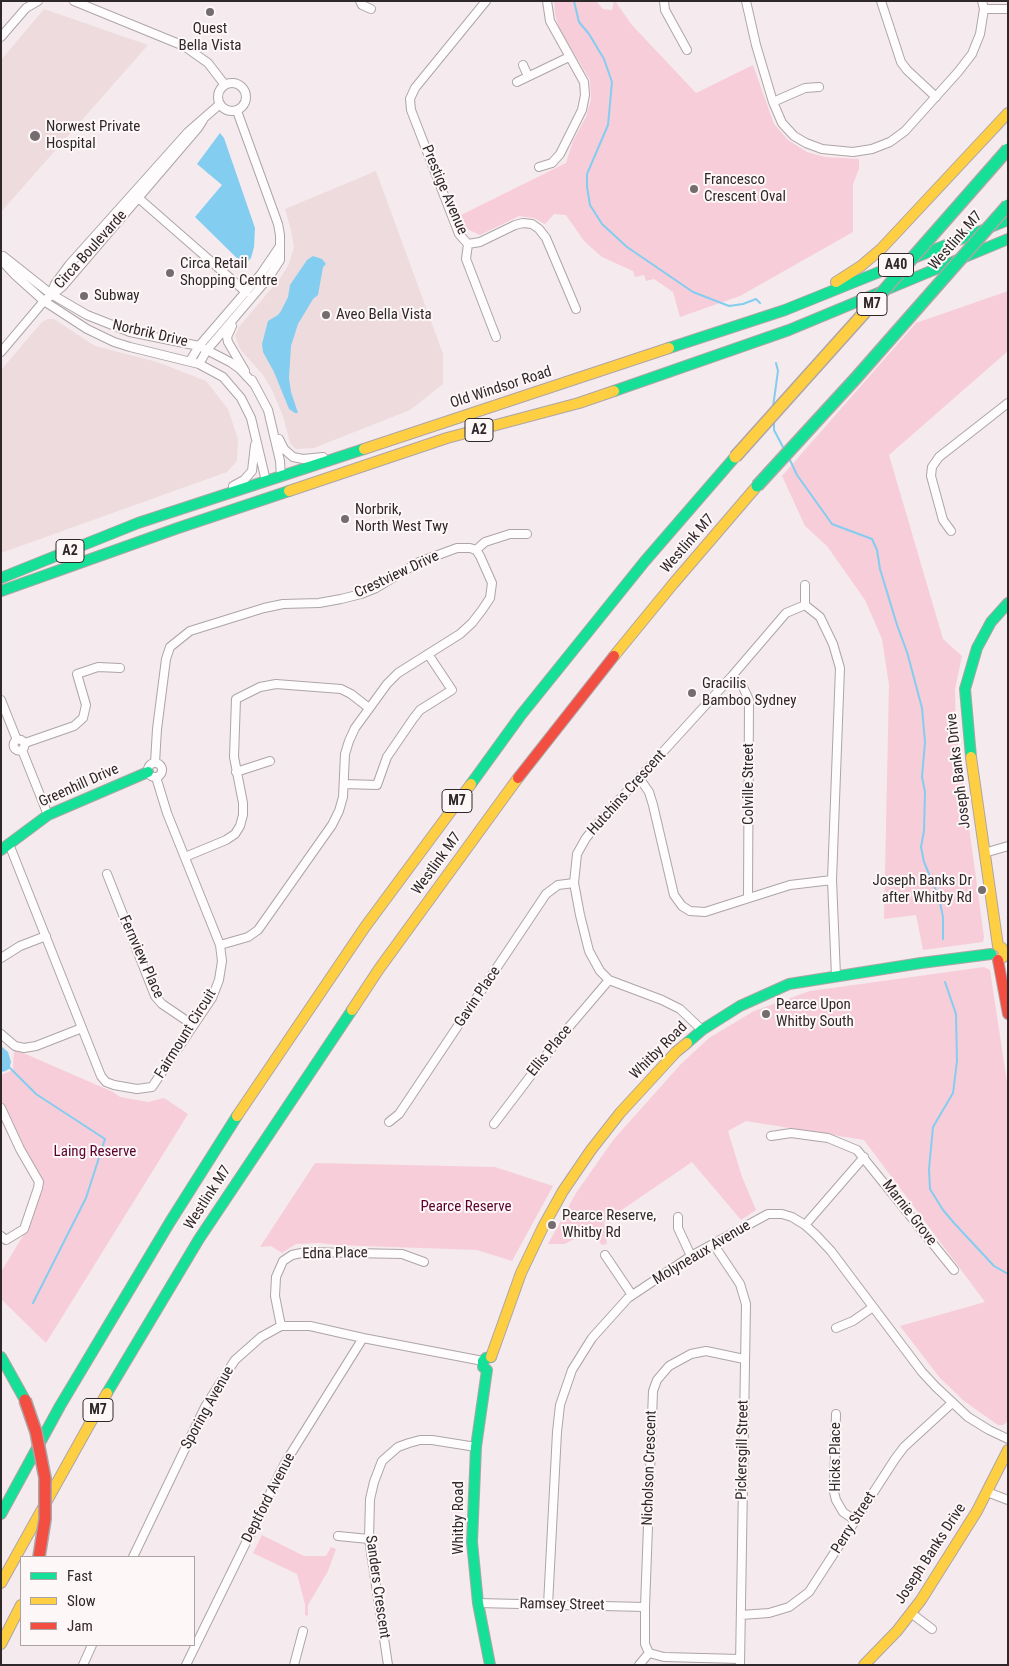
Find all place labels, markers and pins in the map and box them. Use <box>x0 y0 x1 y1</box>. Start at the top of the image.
marker: Quest Bella Vista <box>204 6 216 18</box>
place label: Quest Bella Vista <box>178 20 242 55</box>
place label: Norwest Private Hospital <box>46 118 140 153</box>
marker: Norwest Private Hospital <box>28 129 42 143</box>
place label: Francesco Crescent Oval <box>704 171 786 206</box>
marker: Francesco Crescent Oval <box>688 183 700 195</box>
place label: Circa Retail Shopping Centre <box>180 255 278 290</box>
marker: Circa Retail Shopping Centre <box>164 267 176 279</box>
place label: Subway <box>94 287 139 305</box>
marker: Subway <box>78 290 90 302</box>
place label: Aveo Bella Vista <box>336 306 432 324</box>
marker: Aveo Bella Vista <box>320 309 332 321</box>
place label: Norbrik, North West Twy <box>355 501 448 536</box>
marker: Norbrik, North West Twy <box>339 513 351 525</box>
place label: Gracilis Bamboo Sydney <box>702 675 796 710</box>
marker: Gracilis Bamboo Sydney <box>686 687 698 699</box>
place label: Joseph Banks Dr after Whitby Rd <box>872 872 972 907</box>
marker: Joseph Banks Dr after Whitby Rd <box>976 884 988 896</box>
place label: Pearce Upon Whitby South <box>776 996 854 1031</box>
marker: Pearce Upon Whitby South <box>760 1008 772 1020</box>
place label: Pearce Reserve, Whitby Rd <box>562 1207 656 1242</box>
marker: Pearce Reserve, Whitby Rd <box>546 1219 558 1231</box>

